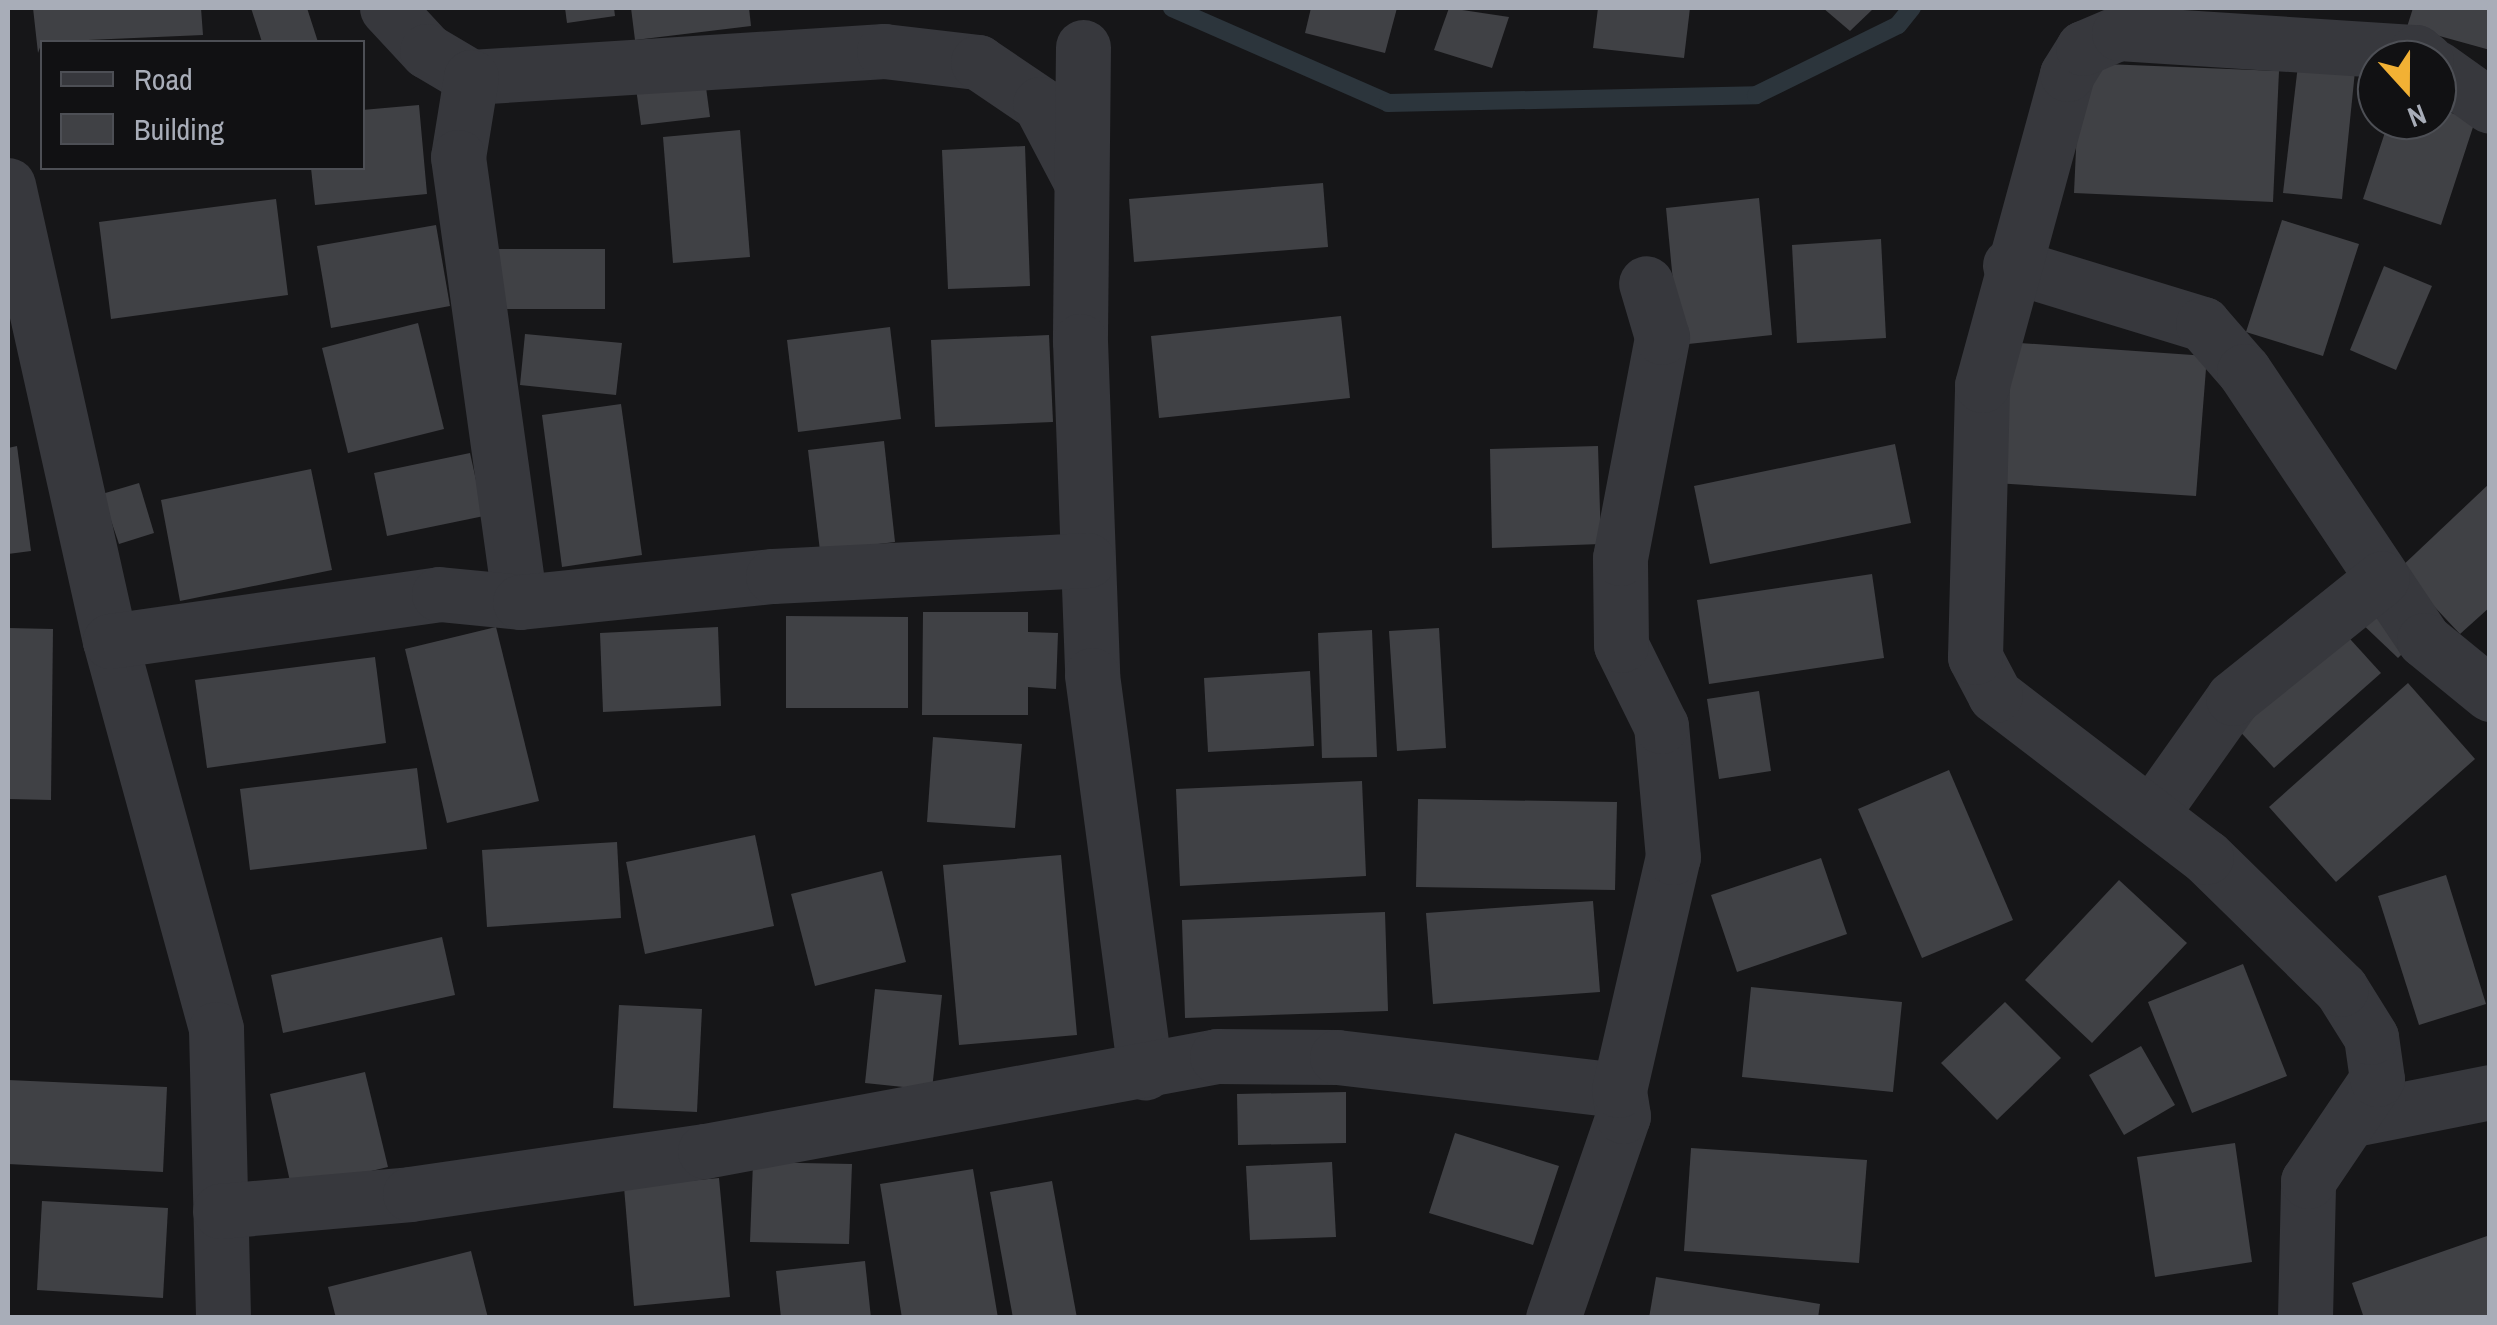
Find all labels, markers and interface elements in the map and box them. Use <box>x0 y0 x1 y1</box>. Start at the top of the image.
legend <box>40 40 365 170</box>
north arrow <box>2357 40 2457 140</box>
text: Road <box>134 59 193 99</box>
text: N <box>2402 95 2432 137</box>
text: Building <box>134 109 224 149</box>

